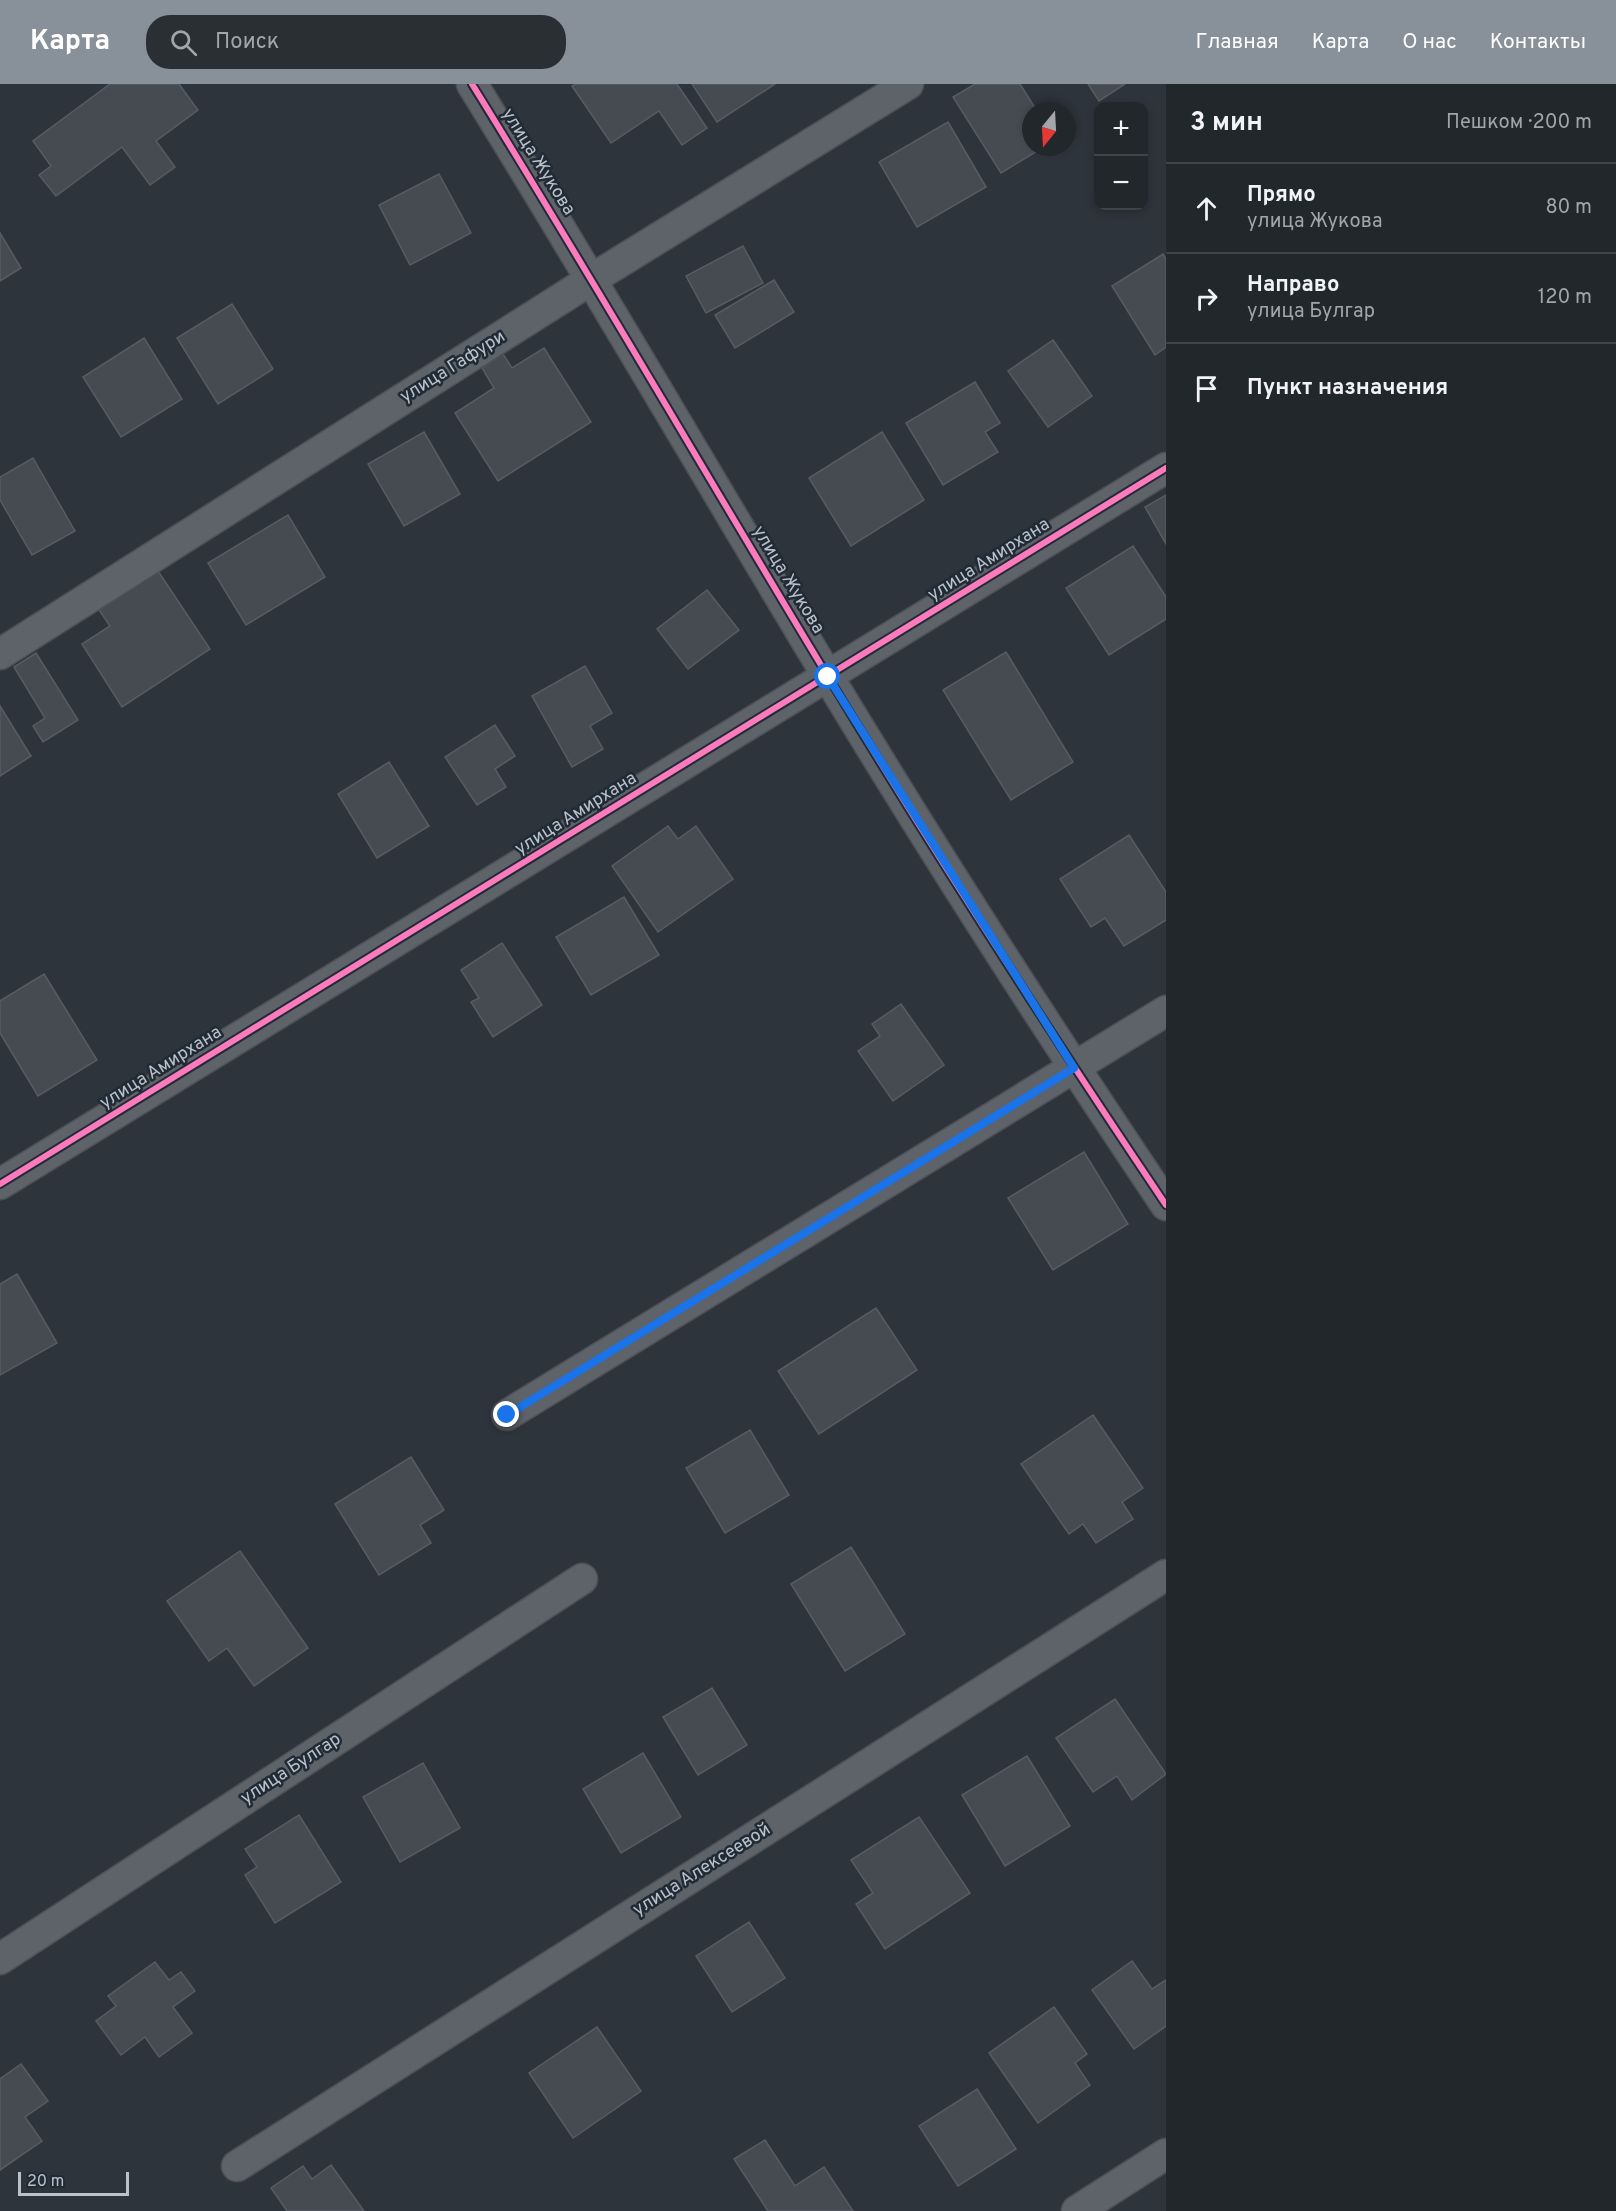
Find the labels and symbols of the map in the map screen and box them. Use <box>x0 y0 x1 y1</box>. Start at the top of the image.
north arrow <box>1022 102 1076 156</box>
street label: улица Жукова <box>496 104 580 220</box>
street label: улица Гафури <box>396 325 510 409</box>
street label: улица Амирхана <box>924 513 1054 607</box>
street label: улица Жукова <box>747 522 829 638</box>
route start <box>814 663 840 689</box>
street label: улица Амирхана <box>511 767 641 861</box>
street label: улица Амирхана <box>96 1021 226 1115</box>
route end <box>493 1401 519 1427</box>
street label: улица Булгар <box>236 1728 346 1810</box>
street label: улица Алексеевой <box>629 1818 775 1922</box>
scale bar <box>18 2169 129 2196</box>

